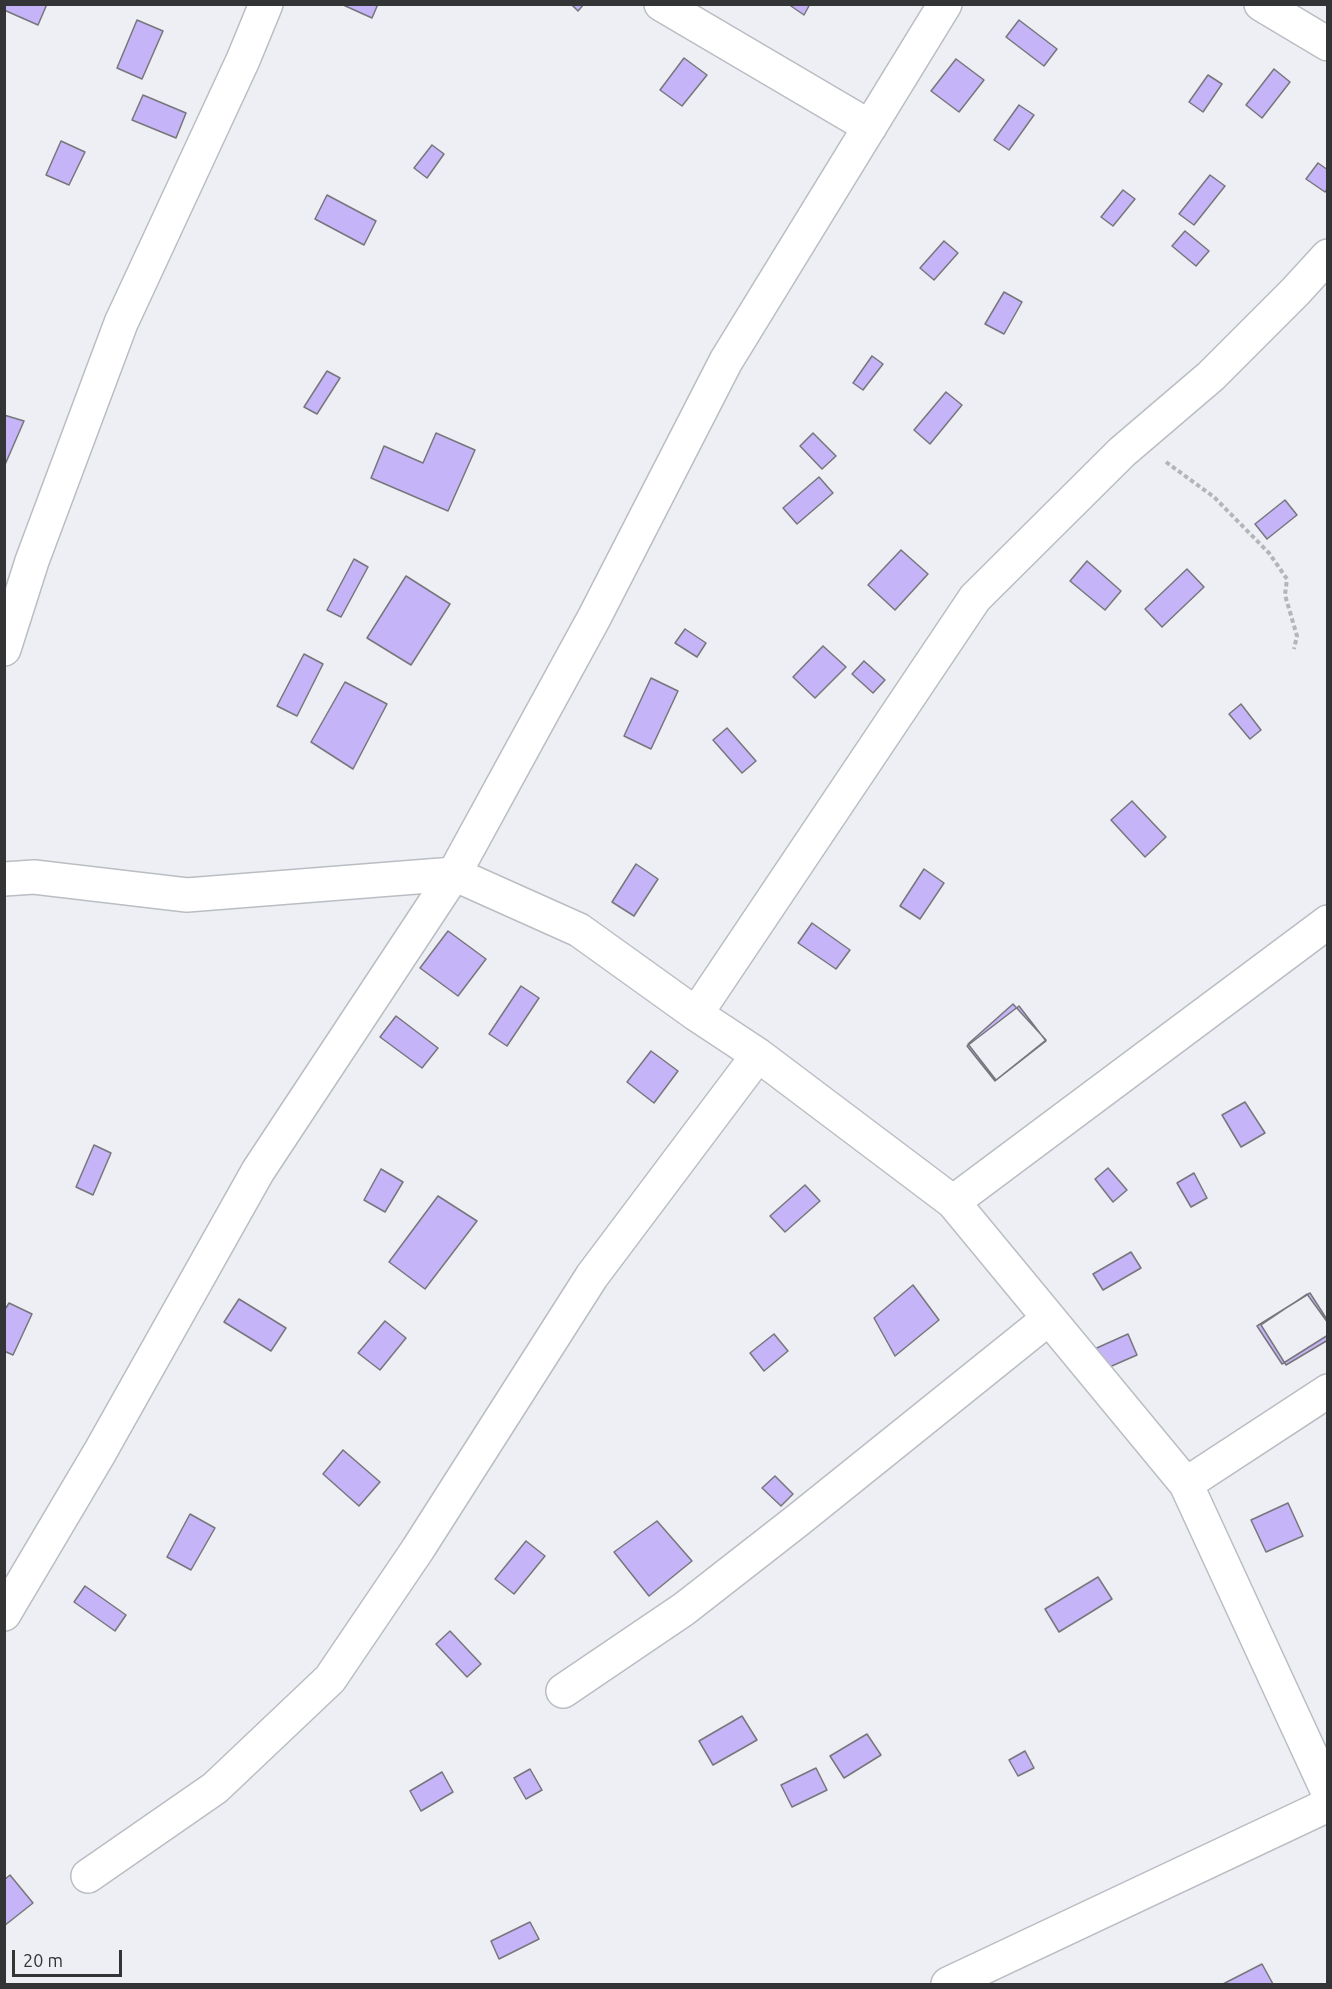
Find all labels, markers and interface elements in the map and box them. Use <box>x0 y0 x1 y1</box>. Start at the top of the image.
scale bar <box>15 1938 124 1976</box>
text: 20 m <box>23 1950 63 1970</box>

